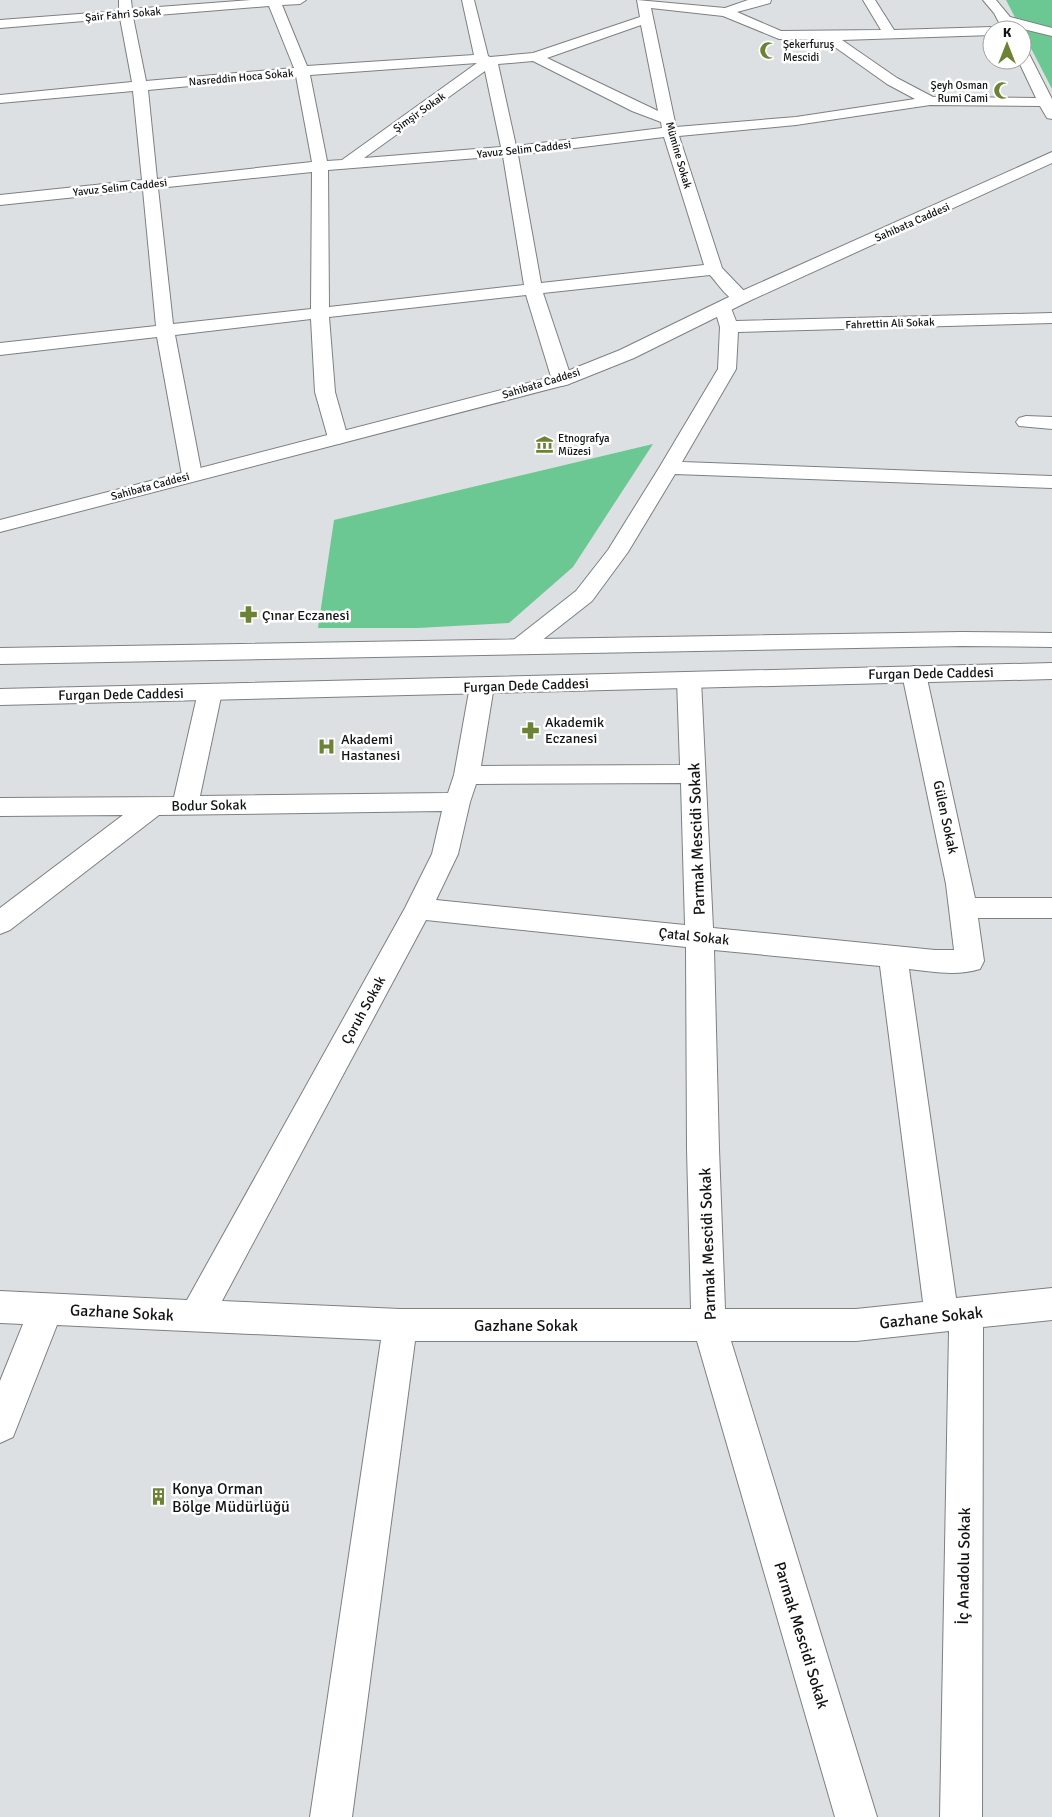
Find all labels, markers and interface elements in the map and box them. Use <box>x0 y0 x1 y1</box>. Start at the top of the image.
street label: Şair Fahri Sokak <box>85 5 162 24</box>
north arrow <box>982 20 1032 70</box>
text: K <box>1003 24 1012 41</box>
place label: Şekerfuruş Mescidi <box>783 38 835 64</box>
mosque icon: Şekerfuruş Mescidi <box>759 40 779 60</box>
street label: Nasreddin Hoca Sokak <box>188 66 294 89</box>
place label: Şeyh Osman Rumi Cami <box>931 79 988 105</box>
mosque icon: Şeyh Osman Rumi Cami <box>992 81 1012 101</box>
street label: Şimşir Sokak <box>391 89 448 135</box>
street label: Mümine Sokak <box>663 120 694 191</box>
street label: Yavuz Selim Caddesi <box>476 138 572 161</box>
street label: Yavuz Selim Caddesi <box>72 176 168 199</box>
street label: Sahibata Caddesi <box>873 200 952 245</box>
street label: Fahrettin Ali Sokak <box>845 315 935 332</box>
street label: Sahibata Caddesi <box>501 365 582 402</box>
place label: Etnografya Müzesi <box>558 432 610 458</box>
museum icon: Etnografya Müzesi <box>534 434 554 454</box>
street label: Sahibata Caddesi <box>109 470 191 503</box>
pharmacy icon: Çınar Eczanesi <box>238 605 258 625</box>
place label: Çınar Eczanesi <box>262 607 350 624</box>
street label: Furgan Dede Caddesi <box>868 664 994 683</box>
street label: Furgan Dede Caddesi <box>463 675 589 696</box>
street label: Furgan Dede Caddesi <box>58 685 184 704</box>
place label: Akademik Eczanesi <box>545 714 604 747</box>
pharmacy icon: Akademik Eczanesi <box>521 720 541 740</box>
place label: Akademi Hastanesi <box>341 731 400 764</box>
hospital icon: Akademi Hastanesi <box>317 737 337 757</box>
street label: Parmak Mescidi Sokak <box>684 762 710 916</box>
street label: Gülen Sokak <box>929 779 962 855</box>
street label: Bodur Sokak <box>171 796 247 815</box>
street label: Çatal Sokak <box>658 924 730 949</box>
street label: Çoruh Sokak <box>338 973 389 1047</box>
street label: Parmak Mescidi Sokak <box>695 1167 721 1321</box>
street label: Gazhane Sokak <box>69 1300 174 1326</box>
street label: Gazhane Sokak <box>878 1303 984 1333</box>
street label: Gazhane Sokak <box>474 1316 578 1336</box>
place label: Konya Orman Bölge Müdürlüğü <box>172 1479 290 1517</box>
building icon: Konya Orman Bölge Müdürlüğü <box>148 1487 168 1507</box>
street label: İç Anadolu Sokak <box>953 1507 975 1625</box>
street label: Parmak Mescidi Sokak <box>769 1559 833 1711</box>

